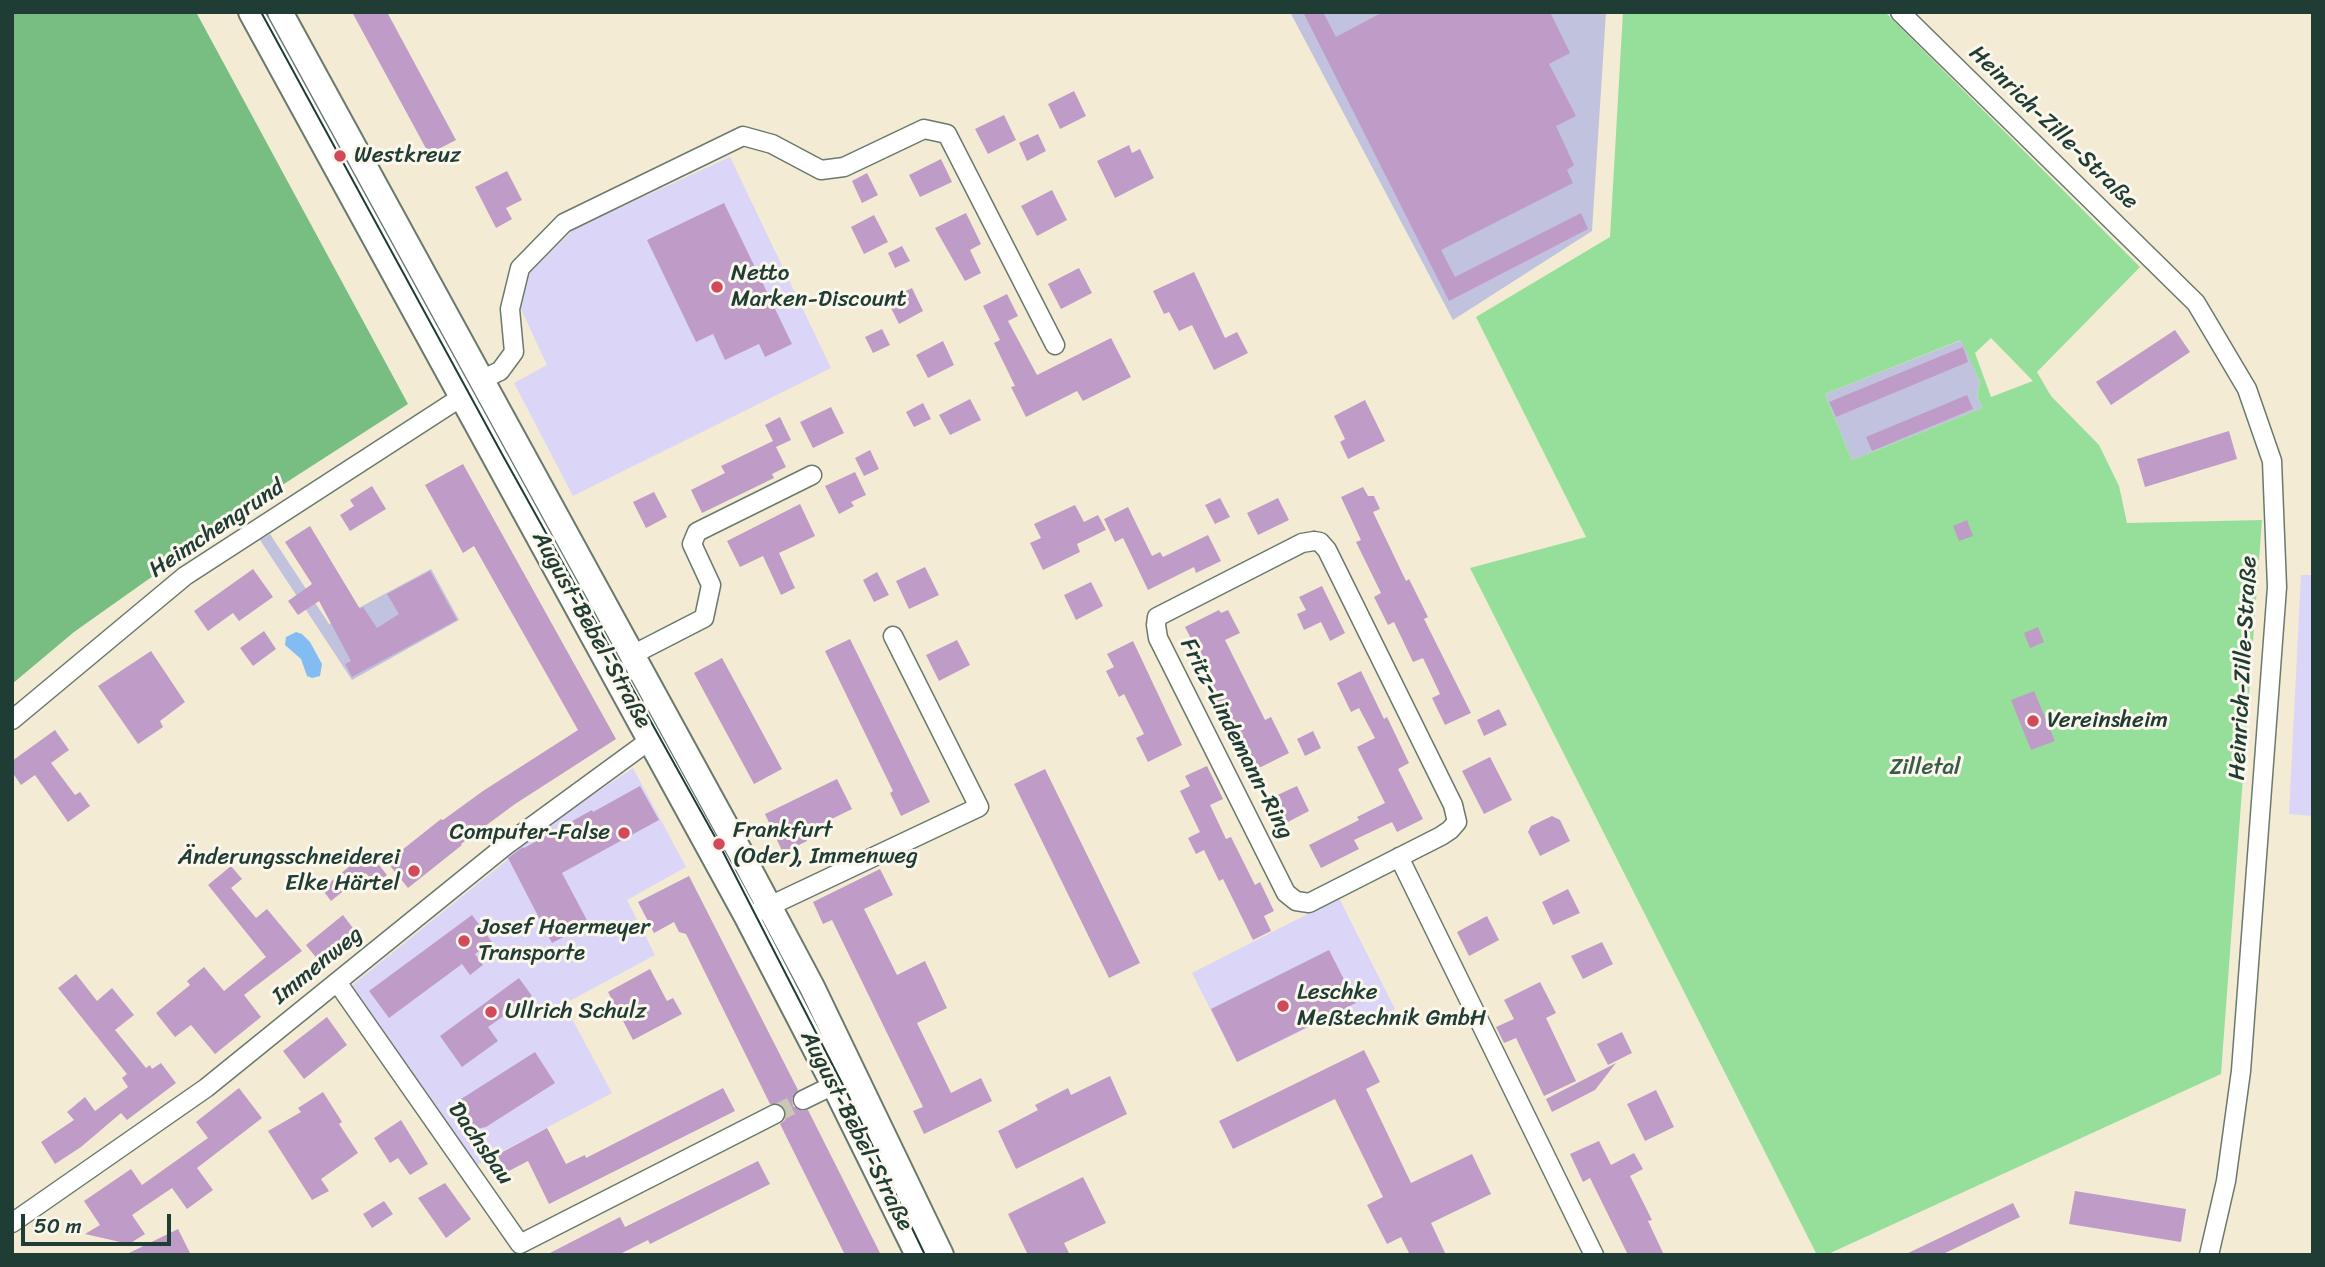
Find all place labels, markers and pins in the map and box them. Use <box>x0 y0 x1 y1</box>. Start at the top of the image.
place label: Westkreuz <box>354 142 461 170</box>
marker: Westkreuz <box>332 148 348 164</box>
place label: Netto Marken-Discount <box>731 260 907 314</box>
marker: Netto Marken-Discount <box>709 279 725 295</box>
place label: Vereinsheim <box>2047 707 2168 735</box>
marker: Vereinsheim <box>2025 713 2041 729</box>
place label: Frankfurt (Oder), Immenweg <box>733 817 918 871</box>
place label: Computer-False <box>449 819 610 847</box>
marker: Computer-False <box>616 825 632 841</box>
marker: Frankfurt (Oder), Immenweg <box>711 836 727 852</box>
place label: Änderungsschneiderei Elke Härtel <box>178 844 400 898</box>
marker: Änderungsschneiderei Elke Härtel <box>406 863 422 879</box>
place label: Josef Haermeyer Transporte <box>478 914 650 968</box>
marker: Josef Haermeyer Transporte <box>456 933 472 949</box>
place label: Leschke Meßtechnik GmbH <box>1297 979 1486 1033</box>
place label: Ullrich Schulz <box>505 998 646 1026</box>
marker: Leschke Meßtechnik GmbH <box>1275 998 1291 1014</box>
marker: Ullrich Schulz <box>483 1004 499 1020</box>

